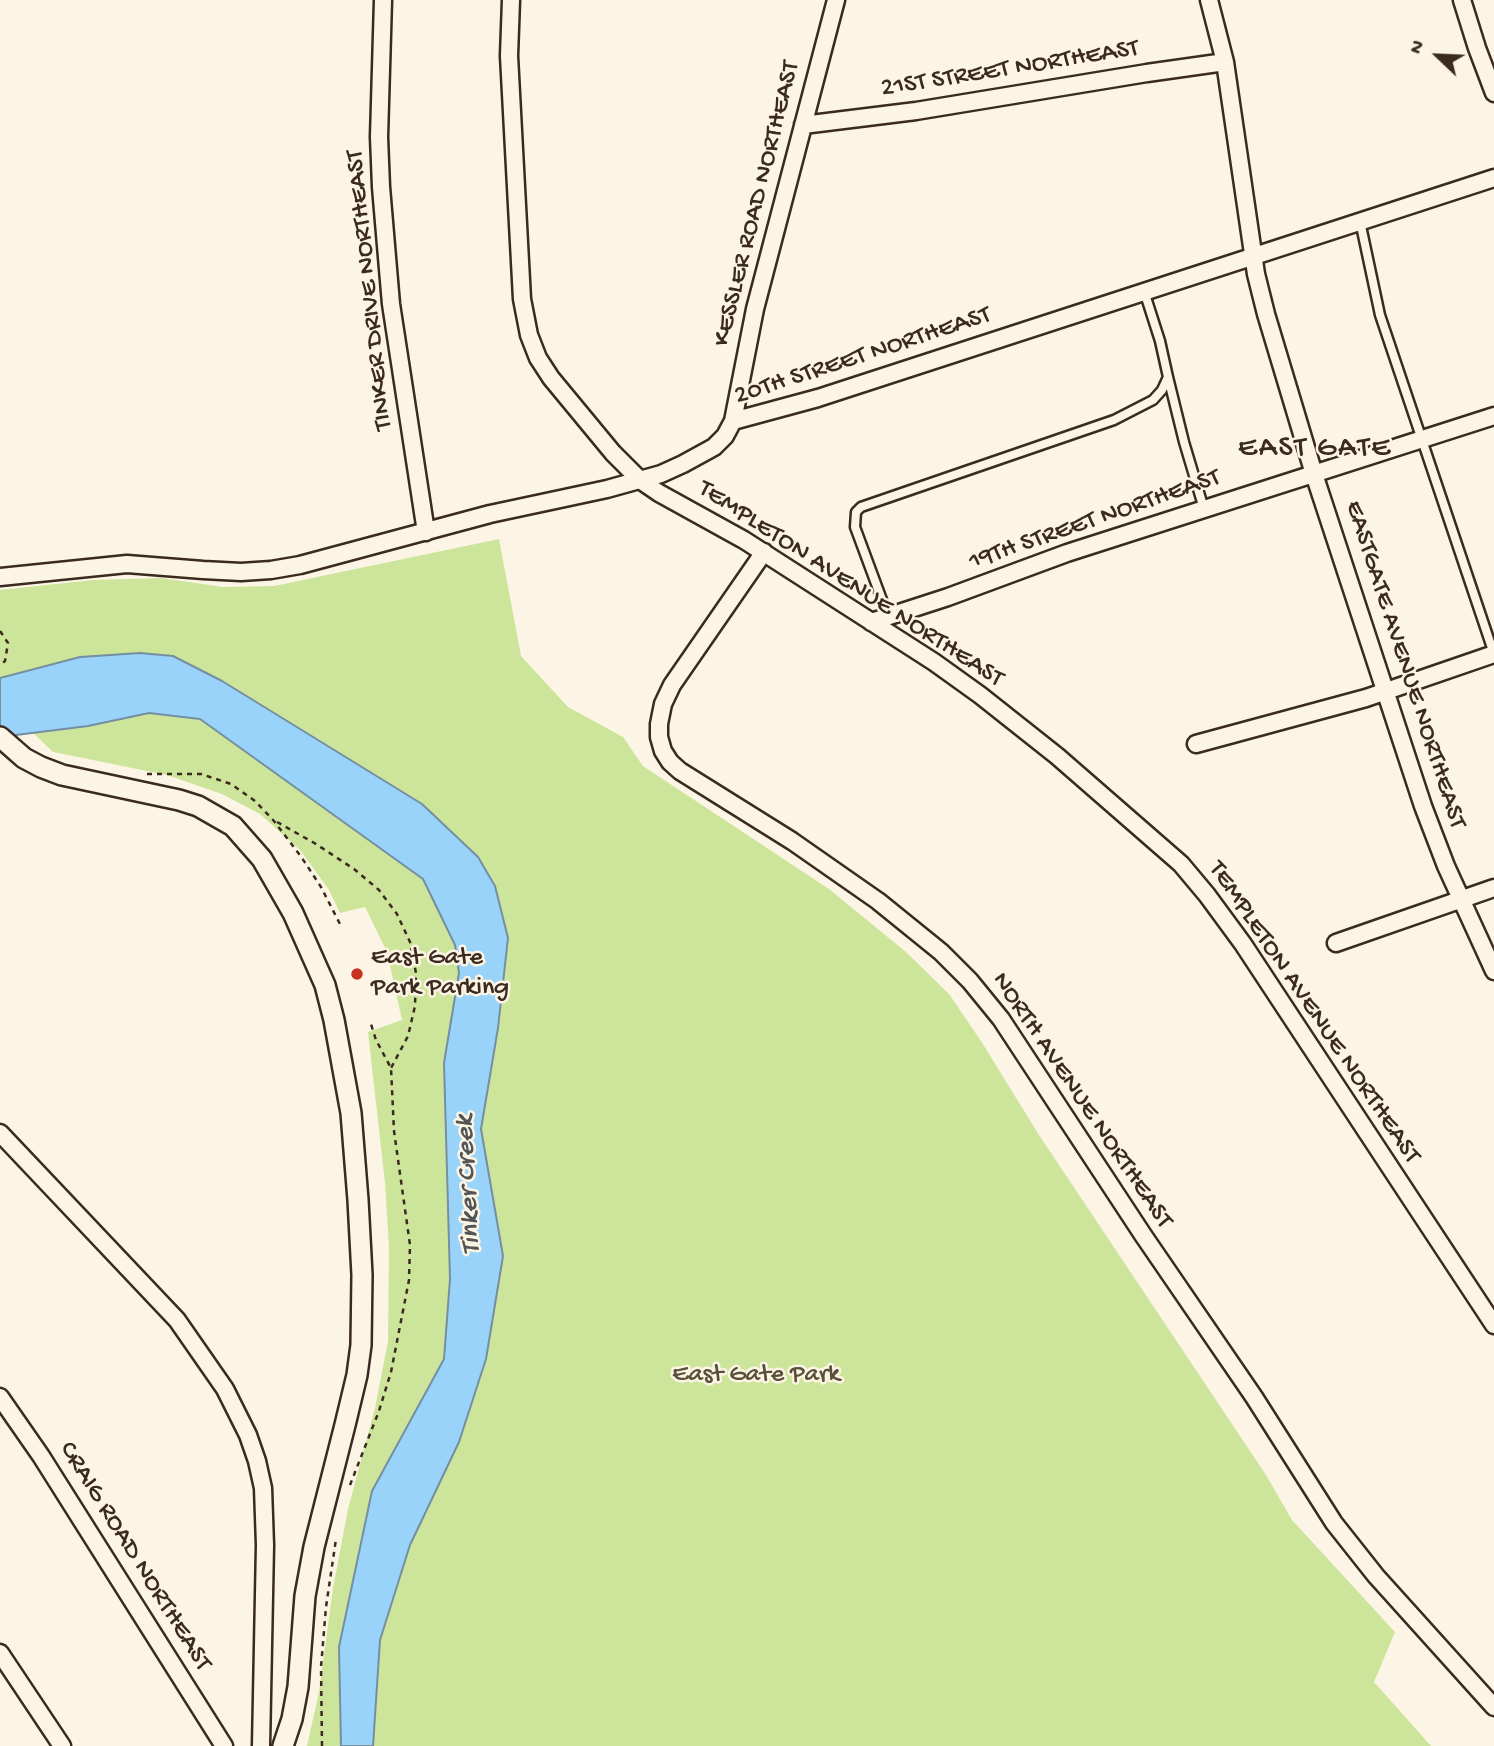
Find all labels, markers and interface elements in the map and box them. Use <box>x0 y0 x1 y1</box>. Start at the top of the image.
north arrow <box>1403 21 1473 91</box>
street label: 21ST STREET NORTHEAST <box>879 34 1141 106</box>
text: N <box>1405 37 1431 58</box>
street label: KESSLER ROAD NORTHEAST <box>707 58 809 350</box>
street label: TINKER DRIVE NORTHEAST <box>341 148 401 432</box>
street label: 20TH STREET NORTHEAST <box>731 301 995 413</box>
district label: EAST GATE <box>1239 432 1391 468</box>
street label: 19TH STREET NORTHEAST <box>965 463 1225 579</box>
street label: TEMPLETON AVENUE NORTHEAST <box>691 474 1009 696</box>
street label: EASTGATE AVENUE NORTHEAST <box>1336 497 1472 833</box>
street label: TEMPLETON AVENUE NORTHEAST <box>1200 856 1426 1170</box>
place label: East Gate Park Parking <box>371 943 509 1004</box>
marker: East Gate Park Parking <box>349 966 365 982</box>
street label: NORTH AVENUE NORTHEAST <box>984 967 1178 1235</box>
water label: Tinker Creek <box>450 1114 490 1256</box>
park label: East Gate Park <box>672 1360 840 1392</box>
street label: CRAIG ROAD NORTHEAST <box>51 1437 217 1677</box>

